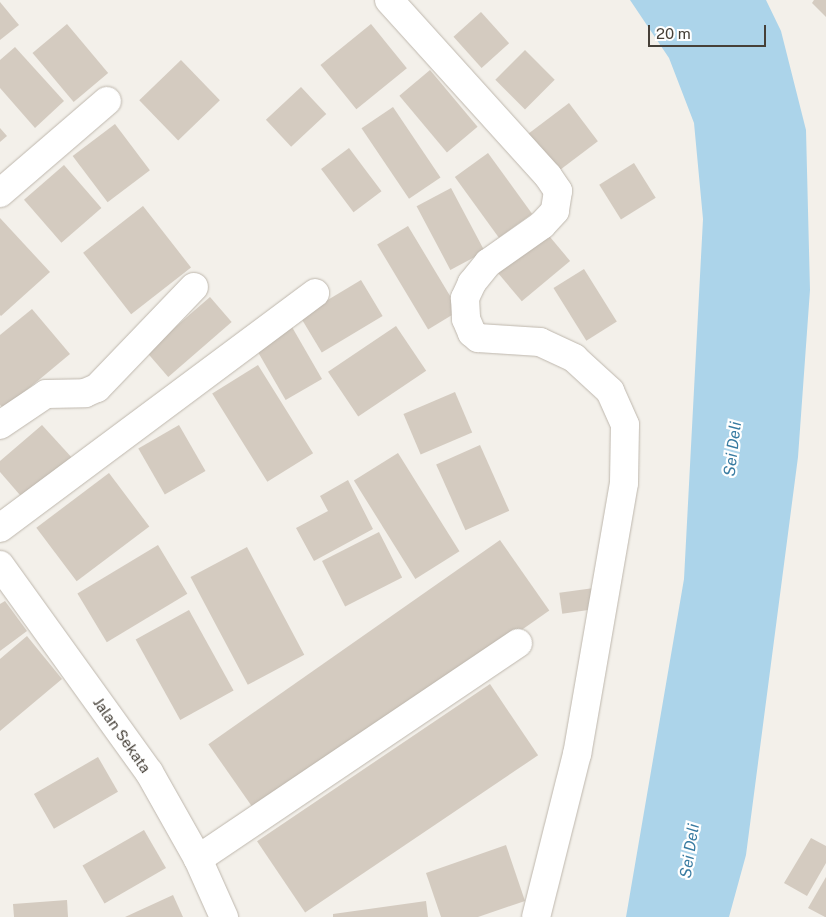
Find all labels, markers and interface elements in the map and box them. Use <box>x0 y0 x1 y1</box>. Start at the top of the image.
scale bar <box>651 15 768 47</box>
text: 20 m <box>656 25 691 42</box>
water label: Sei Deli <box>720 421 746 477</box>
street label: Jalan Sekata <box>89 694 155 776</box>
water label: Sei Deli <box>676 822 704 880</box>

